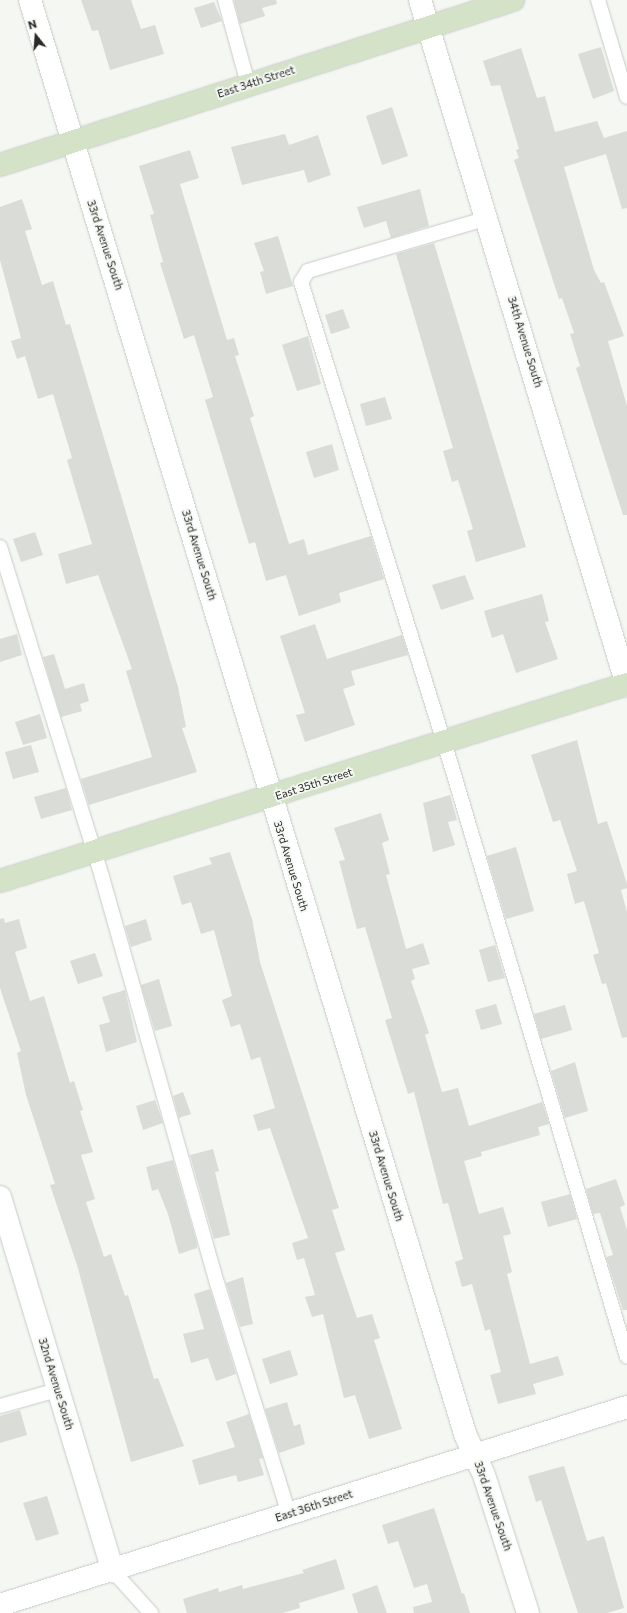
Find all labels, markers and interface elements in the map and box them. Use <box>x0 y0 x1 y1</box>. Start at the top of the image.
north arrow <box>16 16 56 56</box>
text: N <box>26 17 38 31</box>
street label: East 34th Street <box>216 63 296 101</box>
street label: 33rd Avenue South <box>84 198 126 292</box>
street label: 34th Avenue South <box>505 295 545 389</box>
street label: 33rd Avenue South <box>179 508 219 602</box>
street label: East 35th Street <box>274 765 354 803</box>
street label: 33rd Avenue South <box>271 819 311 913</box>
street label: 33rd Avenue South <box>366 1129 406 1223</box>
street label: 32nd Avenue South <box>36 1336 76 1432</box>
street label: 33rd Avenue South <box>471 1459 515 1553</box>
street label: East 36th Street <box>274 1487 354 1525</box>

